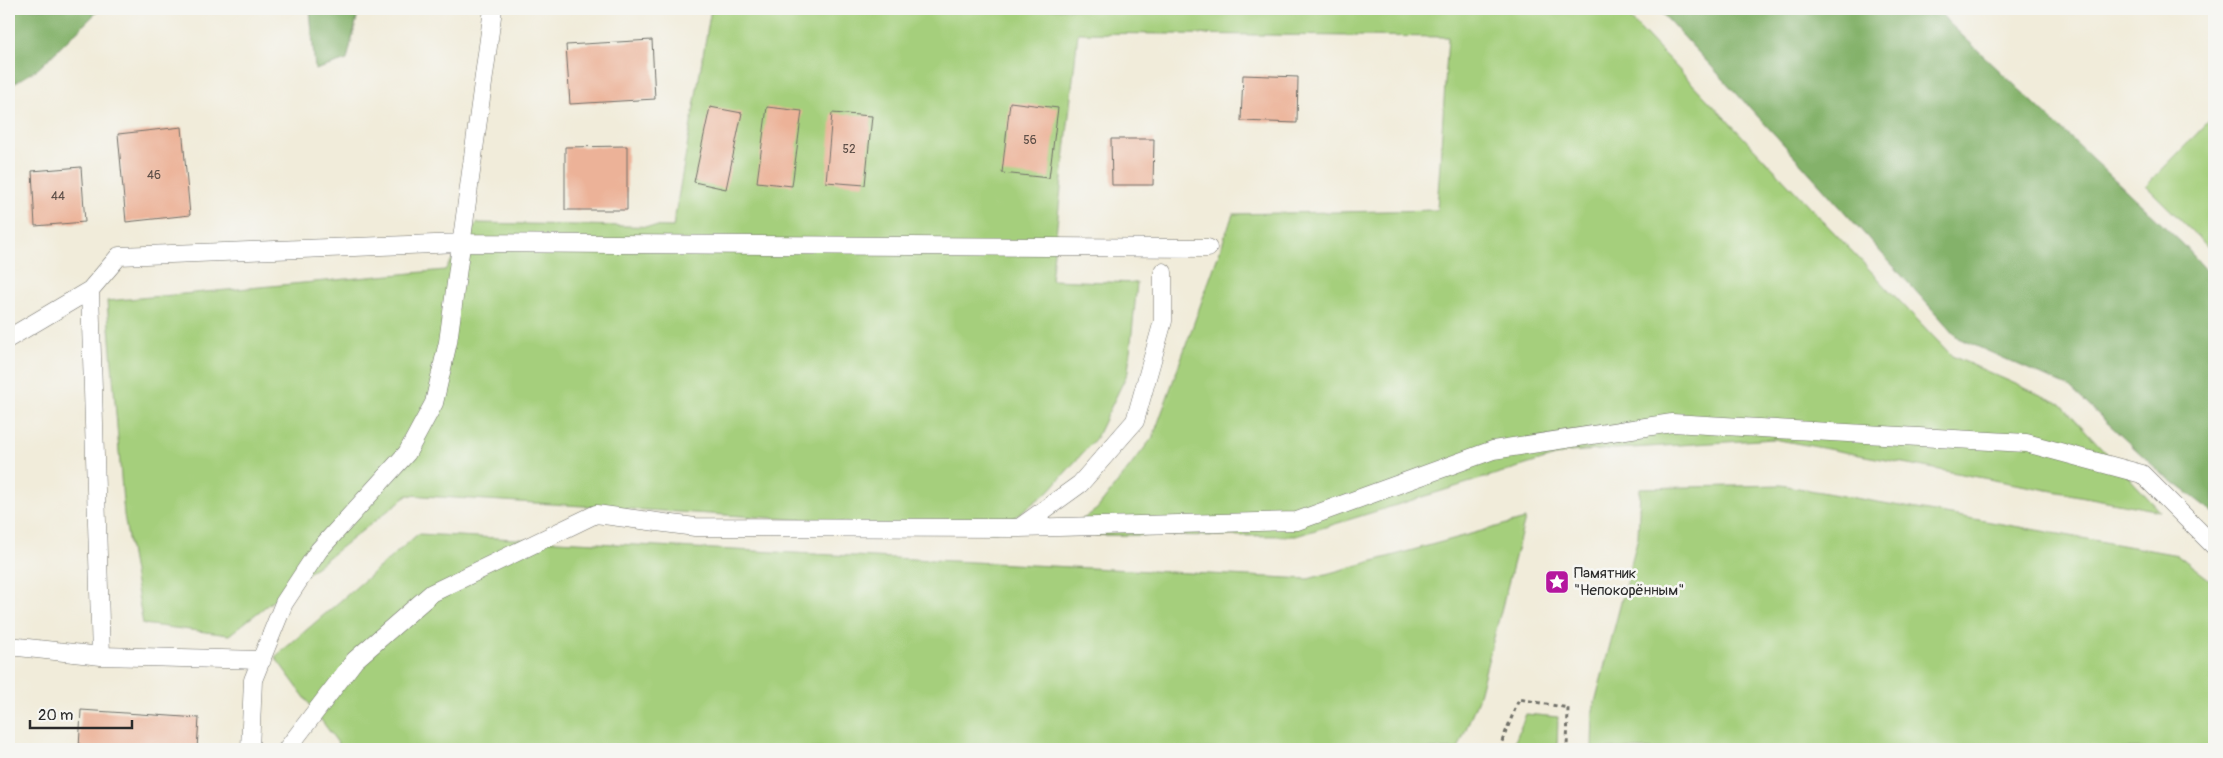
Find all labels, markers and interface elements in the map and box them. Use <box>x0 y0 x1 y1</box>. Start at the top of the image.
house number: 56 <box>1023 133 1037 148</box>
house number: 52 <box>842 142 856 157</box>
house number: 46 <box>147 168 161 183</box>
house number: 44 <box>51 189 65 204</box>
place label: Памятник "Непокорённым" <box>1574 564 1684 600</box>
place icon: Памятник "Непокорённым" <box>1544 569 1570 595</box>
scale bar <box>30 698 132 730</box>
text: 20 m <box>38 706 73 725</box>

